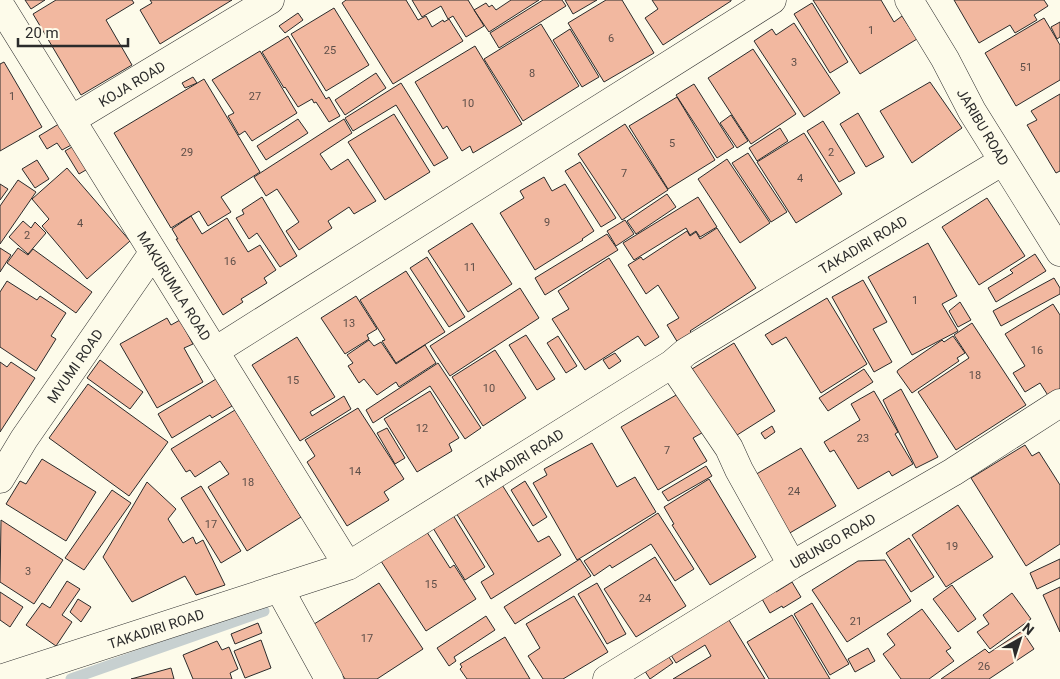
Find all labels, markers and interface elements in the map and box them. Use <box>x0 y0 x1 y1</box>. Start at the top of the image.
scale bar <box>18 15 128 47</box>
text: 20 m <box>25 24 59 42</box>
house number: 1 <box>868 24 874 37</box>
house number: 6 <box>608 32 614 45</box>
house number: 25 <box>324 44 336 57</box>
house number: 3 <box>791 56 797 69</box>
street label: KOJA ROAD <box>96 58 168 110</box>
house number: 51 <box>1020 61 1032 74</box>
house number: 8 <box>529 67 535 80</box>
street label: JARIBU ROAD <box>954 86 1012 168</box>
house number: 1 <box>9 90 15 103</box>
house number: 27 <box>249 90 261 103</box>
house number: 10 <box>462 97 474 110</box>
house number: 5 <box>669 137 675 150</box>
house number: 29 <box>181 146 193 159</box>
house number: 2 <box>828 146 834 159</box>
house number: 7 <box>621 167 627 180</box>
house number: 4 <box>797 172 803 185</box>
street label: TAKADIRI ROAD <box>816 212 910 278</box>
house number: 9 <box>544 216 550 229</box>
house number: 4 <box>77 217 83 230</box>
street label: MAKURUMLA ROAD <box>134 228 214 344</box>
house number: 2 <box>24 229 30 242</box>
house number: 16 <box>224 255 236 268</box>
house number: 11 <box>464 261 476 274</box>
house number: 1 <box>912 294 918 307</box>
house number: 13 <box>343 317 355 330</box>
street label: MVUMI ROAD <box>44 326 106 406</box>
house number: 16 <box>1031 344 1043 357</box>
house number: 18 <box>969 369 981 382</box>
house number: 15 <box>287 374 299 387</box>
house number: 10 <box>483 382 495 395</box>
house number: 12 <box>416 422 428 435</box>
street label: TAKADIRI ROAD <box>473 426 567 492</box>
house number: 23 <box>857 432 869 445</box>
house number: 7 <box>664 444 670 457</box>
house number: 14 <box>349 465 361 478</box>
house number: 18 <box>242 476 254 489</box>
house number: 24 <box>788 485 800 498</box>
street label: UBUNGO ROAD <box>787 510 879 572</box>
house number: 17 <box>205 518 217 531</box>
house number: 19 <box>946 540 958 553</box>
house number: 3 <box>25 565 31 578</box>
house number: 15 <box>425 578 437 591</box>
house number: 24 <box>639 592 651 605</box>
street label: TAKADIRI ROAD <box>106 606 206 652</box>
north arrow <box>995 614 1045 664</box>
house number: 21 <box>850 615 862 628</box>
text: N <box>1019 620 1037 638</box>
house number: 17 <box>361 632 373 645</box>
house number: 26 <box>978 660 990 673</box>

